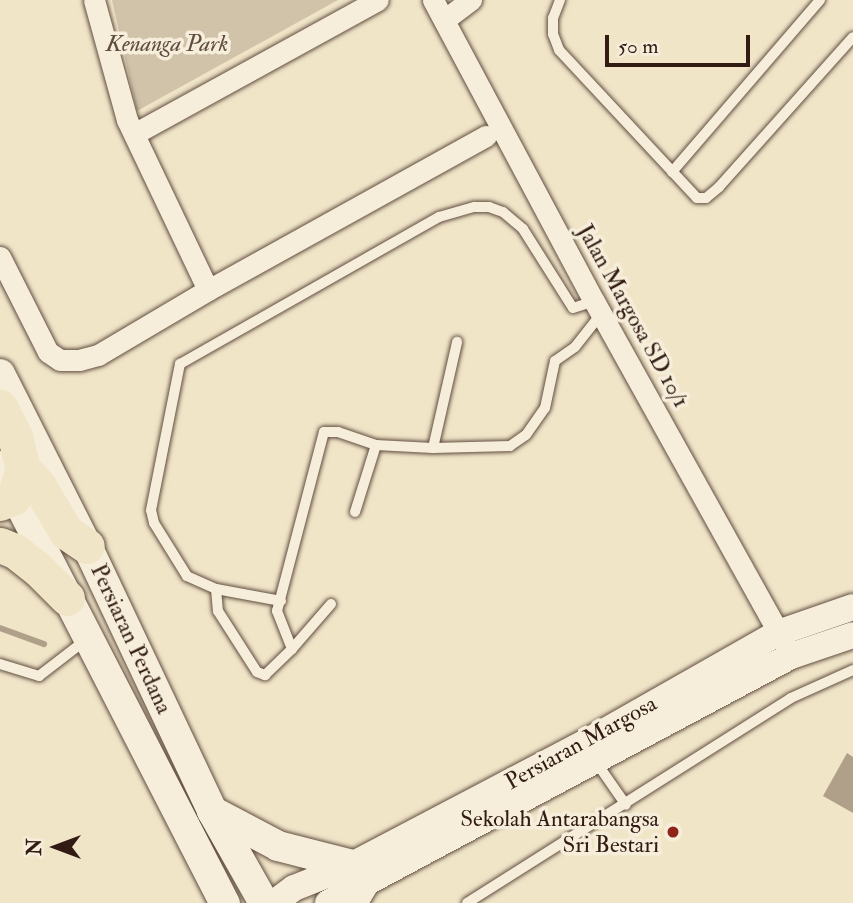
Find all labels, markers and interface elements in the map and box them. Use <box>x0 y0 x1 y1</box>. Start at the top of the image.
scale bar <box>608 21 753 65</box>
park label: Kenanga Park <box>106 30 228 58</box>
text: 50 m <box>618 33 659 60</box>
street label: Jalan Margosa SD 10/1 <box>571 220 695 412</box>
street label: Persiaran Perdana <box>84 560 178 718</box>
street label: Persiaran Margosa <box>500 690 662 796</box>
place label: Sekolah Antarabangsa Sri Bestari <box>460 805 659 859</box>
north arrow <box>21 812 91 882</box>
marker: Sekolah Antarabangsa Sri Bestari <box>665 824 681 840</box>
text: N <box>23 839 47 856</box>

